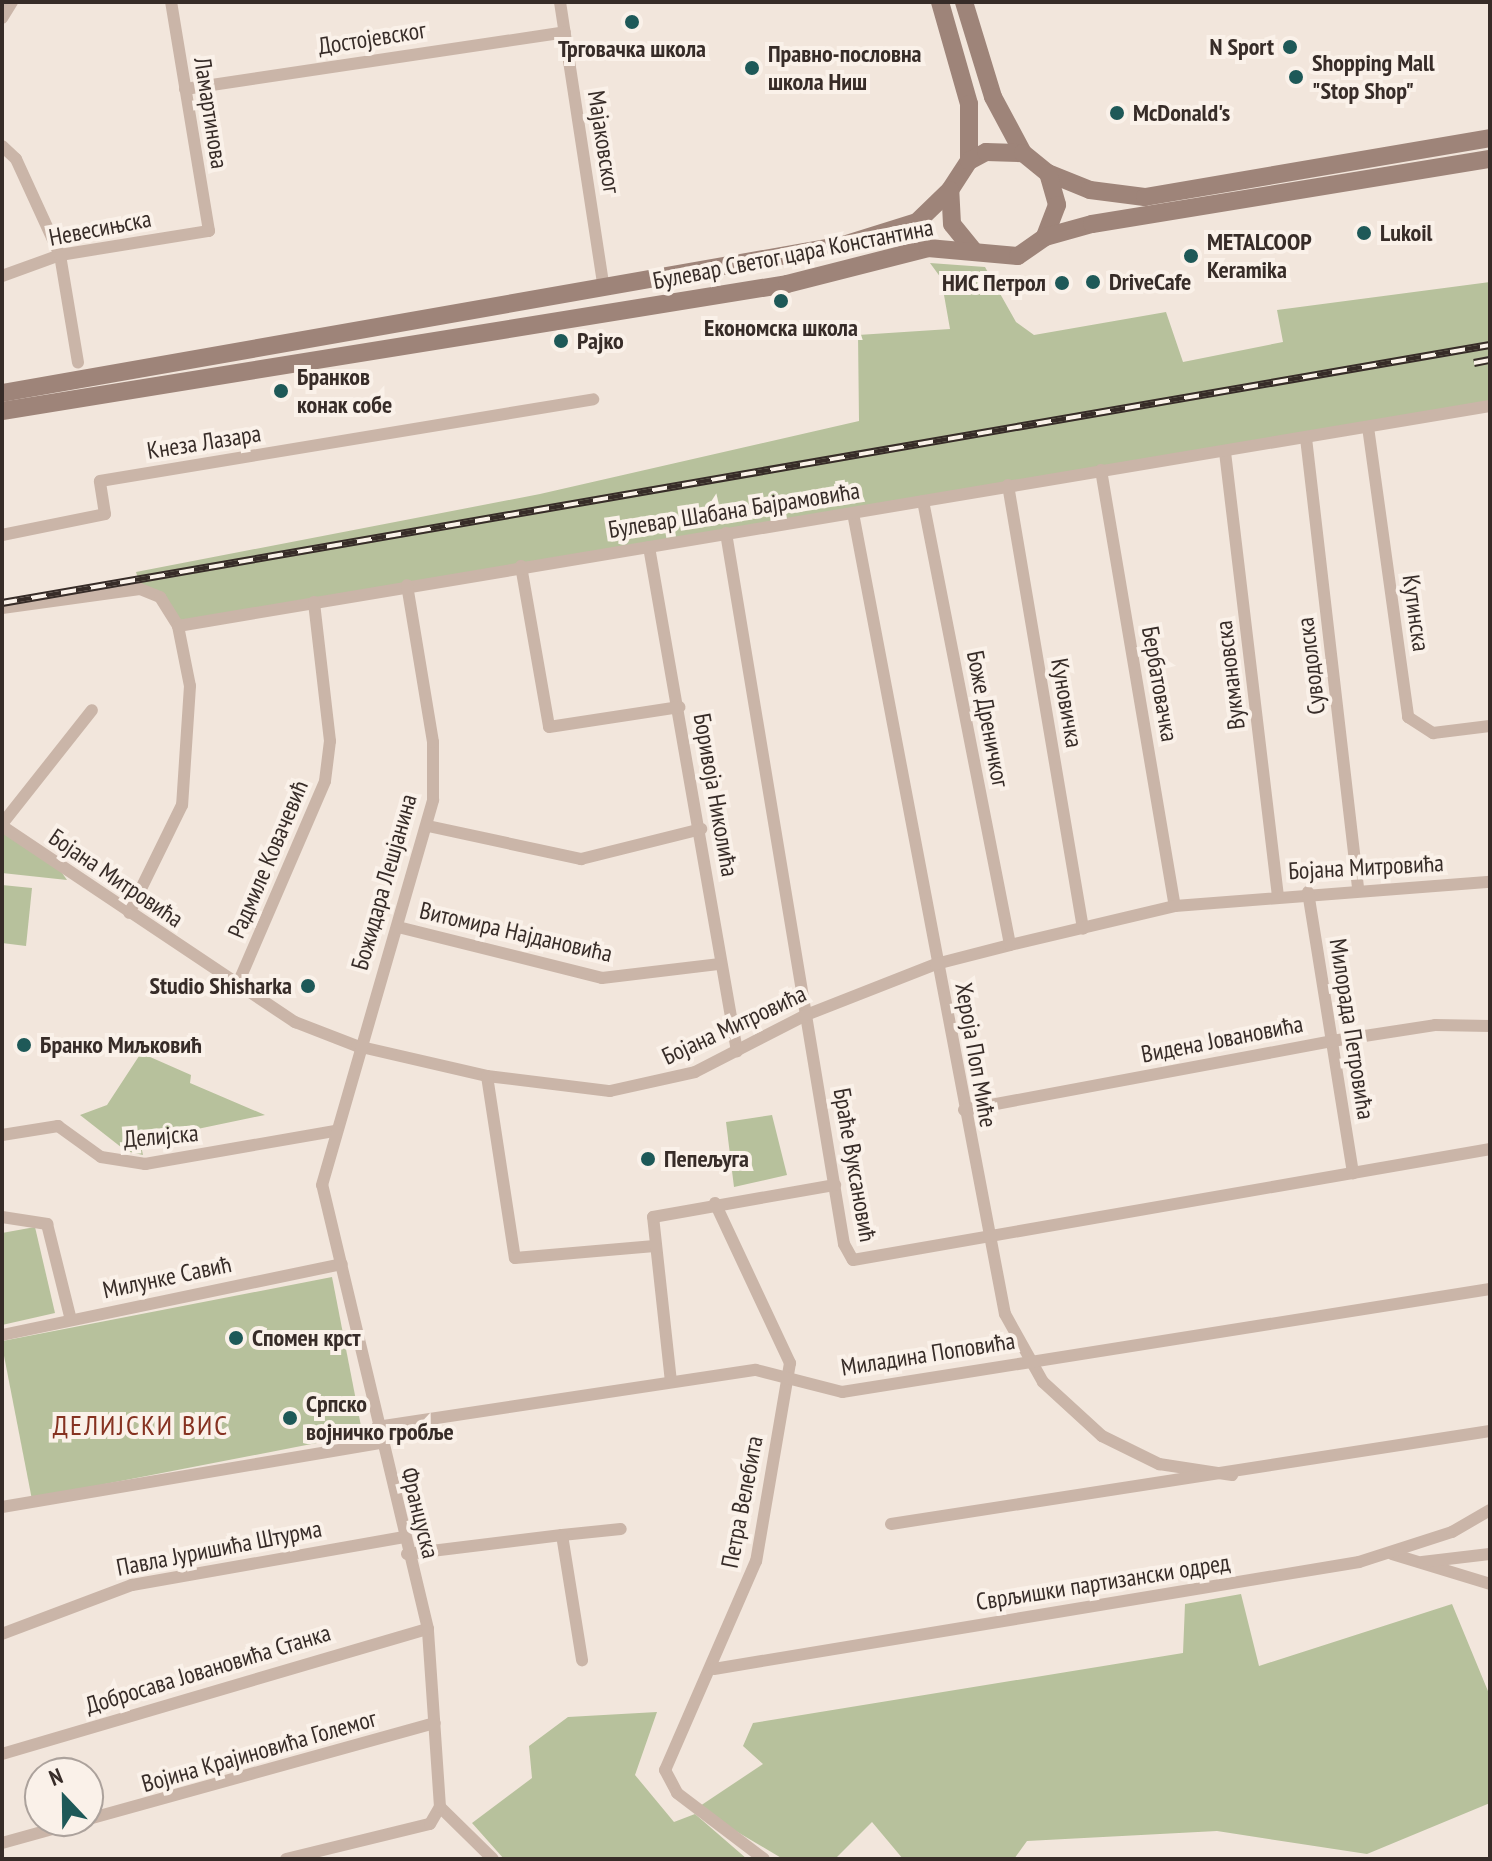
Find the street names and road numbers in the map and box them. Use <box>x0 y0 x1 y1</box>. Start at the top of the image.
street label: Достојевског <box>316 15 428 61</box>
street label: Ламартинова <box>188 55 234 171</box>
street label: Мајаковског <box>582 88 626 196</box>
street label: Невесињска <box>47 204 153 252</box>
street label: Булевар Светог цара Константина <box>650 213 936 295</box>
street label: Кнеза Лазара <box>145 419 263 465</box>
street label: Булевар Шабана Бајрамовића <box>606 476 862 544</box>
street label: Кутинска <box>1396 573 1436 653</box>
street label: Суводолска <box>1291 616 1331 716</box>
street label: Вукмановска <box>1209 619 1251 731</box>
street label: Бербатовачка <box>1136 624 1184 744</box>
street label: Боже Дреничког <box>961 648 1015 790</box>
street label: Куновичка <box>1045 656 1089 750</box>
street label: Боривоја Николића <box>687 711 745 879</box>
street label: Радмиле Ковачевић <box>222 776 314 942</box>
street label: Божидара Лешјанина <box>345 791 423 973</box>
street label: Бојана Митровића <box>43 823 189 933</box>
street label: Бојана Митровића <box>1288 849 1444 885</box>
street label: Витомира Најдановића <box>417 896 615 968</box>
street label: Милорада Петровића <box>1323 937 1381 1121</box>
street label: Бојана Митровића <box>657 979 811 1071</box>
street label: Хероја Поп Миће <box>949 980 1003 1130</box>
street label: Видена Јовановића <box>1139 1009 1305 1069</box>
street label: Браће Вуксановић <box>827 1086 883 1244</box>
street label: Делијска <box>122 1118 200 1154</box>
street label: Милунке Савић <box>100 1249 234 1305</box>
street label: Миладина Поповића <box>839 1326 1017 1382</box>
street label: Петра Велебита <box>715 1433 769 1571</box>
street label: Француска <box>395 1465 445 1561</box>
street label: Павла Јуришића Штурма <box>114 1514 324 1582</box>
street label: Сврљишки партизански одред <box>974 1548 1232 1616</box>
street label: Добросава Јовановића Станка <box>82 1618 334 1720</box>
street label: Војина Крајиновића Големог <box>138 1704 380 1798</box>

